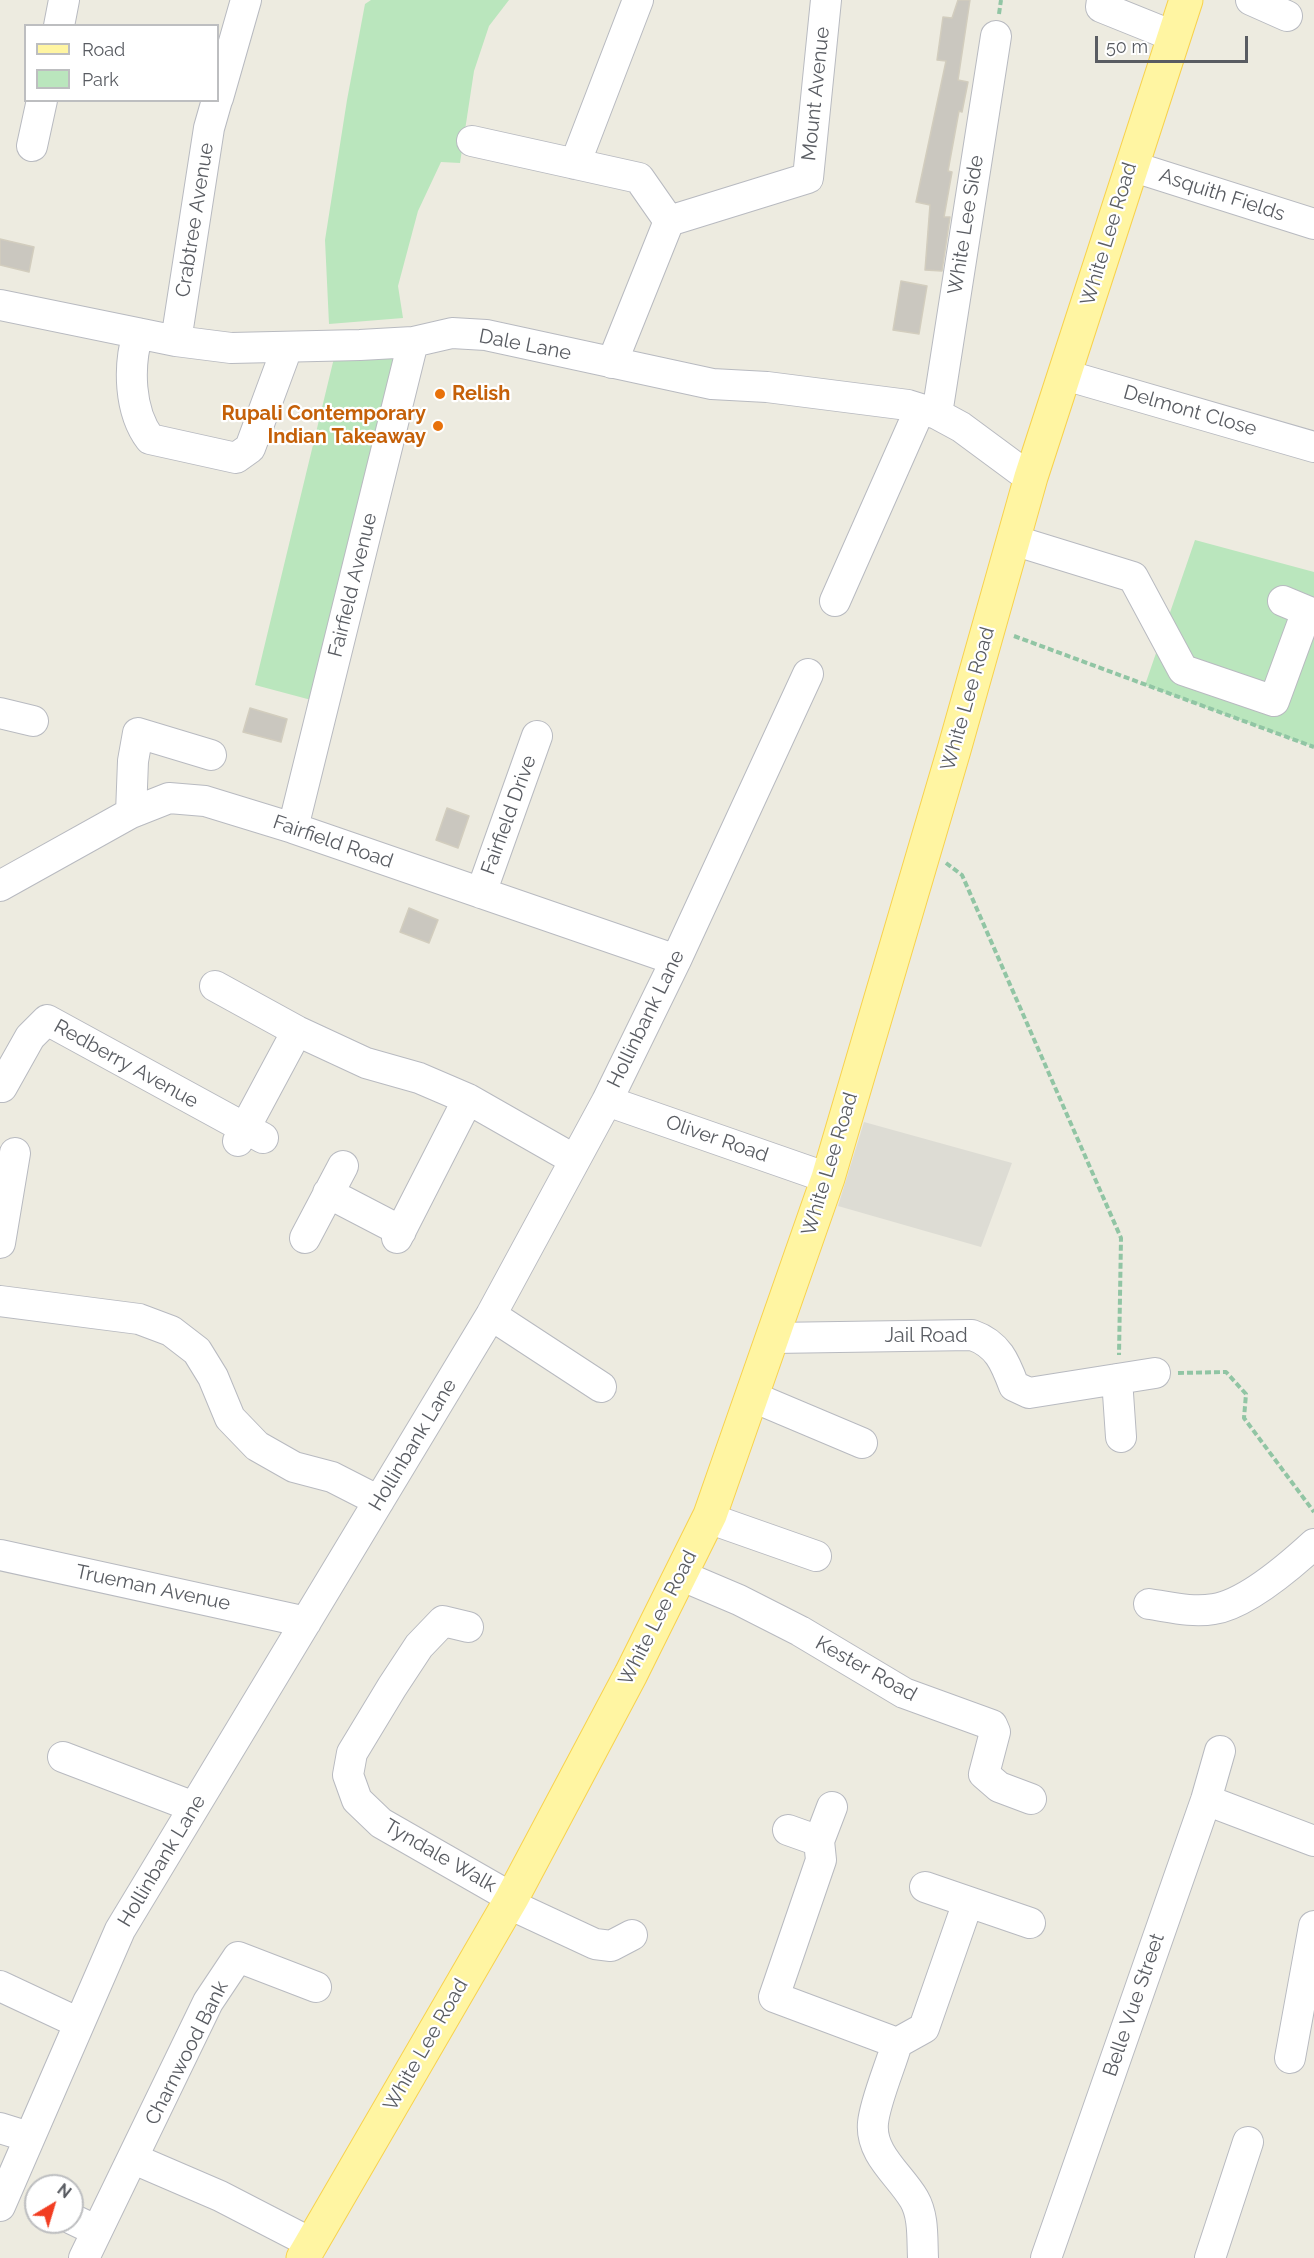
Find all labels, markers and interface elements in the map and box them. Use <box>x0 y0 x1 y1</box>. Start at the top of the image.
legend <box>24 24 219 102</box>
scale bar <box>1098 24 1251 62</box>
street label: Mount Avenue <box>797 26 835 162</box>
text: 50 m <box>1106 36 1148 57</box>
text: Road <box>82 39 125 60</box>
text: Park <box>82 69 119 90</box>
street label: Crabtree Avenue <box>171 141 219 299</box>
street label: White Lee Side <box>943 153 989 297</box>
street label: White Lee Road <box>1076 160 1142 308</box>
street label: Asquith Fields <box>1156 163 1288 227</box>
street label: Dale Lane <box>477 324 573 366</box>
street label: Delmont Close <box>1121 381 1259 441</box>
place label: Relish <box>452 382 510 406</box>
marker: Relish <box>433 387 447 401</box>
place label: Rupali Contemporary Indian Takeaway <box>221 402 426 449</box>
marker: Rupali Contemporary Indian Takeaway <box>431 419 445 433</box>
street label: Fairfield Avenue <box>323 510 383 660</box>
street label: White Lee Road <box>936 624 1000 774</box>
street label: Fairfield Drive <box>476 752 542 878</box>
street label: Fairfield Road <box>270 810 396 874</box>
street label: Hollinbank Lane <box>602 946 690 1092</box>
street label: Redberry Avenue <box>50 1014 202 1114</box>
street label: White Lee Road <box>797 1090 863 1238</box>
street label: Oliver Road <box>663 1110 771 1168</box>
street label: Jail Road <box>884 1324 968 1348</box>
street label: Hollinbank Lane <box>364 1375 462 1515</box>
street label: White Lee Road <box>614 1546 702 1690</box>
street label: Trueman Avenue <box>74 1560 232 1616</box>
street label: Kester Road <box>811 1631 921 1707</box>
street label: Hollinbank Lane <box>113 1791 211 1931</box>
street label: Tyndale Walk <box>380 1814 500 1898</box>
street label: Belle Vue Street <box>1098 1930 1170 2080</box>
street label: White Lee Road <box>379 1975 473 2115</box>
street label: Charnwood Bank <box>140 1977 234 2129</box>
north arrow <box>24 2174 84 2234</box>
text: N <box>53 2180 75 2202</box>

